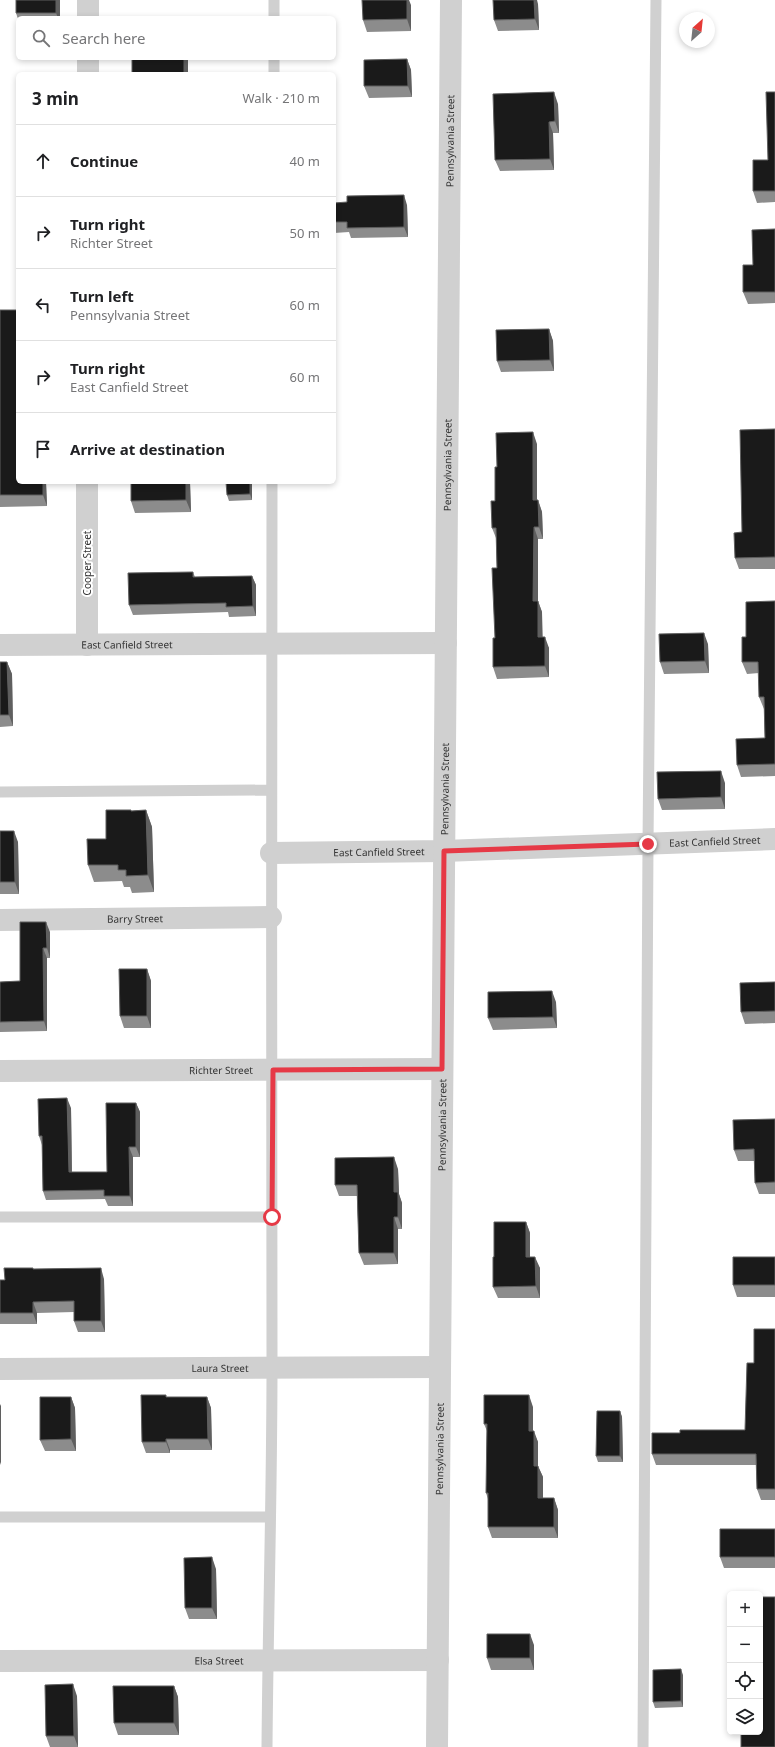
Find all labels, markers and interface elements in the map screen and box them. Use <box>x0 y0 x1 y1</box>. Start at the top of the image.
north arrow <box>679 12 715 48</box>
search box <box>16 16 336 60</box>
icon: search <box>30 27 52 49</box>
text: Search here <box>62 28 145 48</box>
text: 3 min <box>32 87 79 110</box>
text: Walk · 210 m <box>242 89 320 107</box>
street label: Pennsylvania Street <box>443 94 457 187</box>
icon: ahead <box>32 150 54 172</box>
text: Continue <box>70 151 138 171</box>
text: 40 m <box>290 152 320 170</box>
text: Turn right <box>70 214 145 234</box>
icon: right <box>32 222 54 244</box>
text: 50 m <box>290 224 320 242</box>
text: Richter Street <box>70 234 153 252</box>
text: Turn left <box>70 286 134 306</box>
icon: left <box>32 294 54 316</box>
text: 60 m <box>290 296 320 314</box>
text: Pennsylvania Street <box>70 306 190 324</box>
text: Turn right <box>70 358 145 378</box>
icon: right <box>32 366 54 388</box>
text: 60 m <box>290 368 320 386</box>
text: East Canfield Street <box>70 378 189 396</box>
street label: Pennsylvania Street <box>440 418 455 511</box>
icon: arrive <box>32 438 54 460</box>
text: Arrive at destination <box>70 439 225 459</box>
street label: Cooper Street <box>80 530 94 595</box>
street label: East Canfield Street <box>81 637 173 652</box>
street label: Pennsylvania Street <box>437 742 452 835</box>
street label: East Canfield Street <box>669 833 761 850</box>
route end <box>639 835 657 853</box>
street label: East Canfield Street <box>333 844 425 859</box>
street label: Barry Street <box>107 911 163 926</box>
street label: Richter Street <box>189 1063 253 1077</box>
street label: Pennsylvania Street <box>435 1078 449 1171</box>
route start <box>263 1208 281 1226</box>
street label: Laura Street <box>191 1361 249 1375</box>
street label: Pennsylvania Street <box>432 1402 447 1495</box>
map controls <box>727 1591 763 1735</box>
button: + <box>727 1591 763 1627</box>
button: − <box>727 1627 763 1663</box>
street label: Elsa Street <box>194 1653 244 1668</box>
button: locate <box>727 1663 763 1699</box>
button: layers <box>727 1699 763 1735</box>

